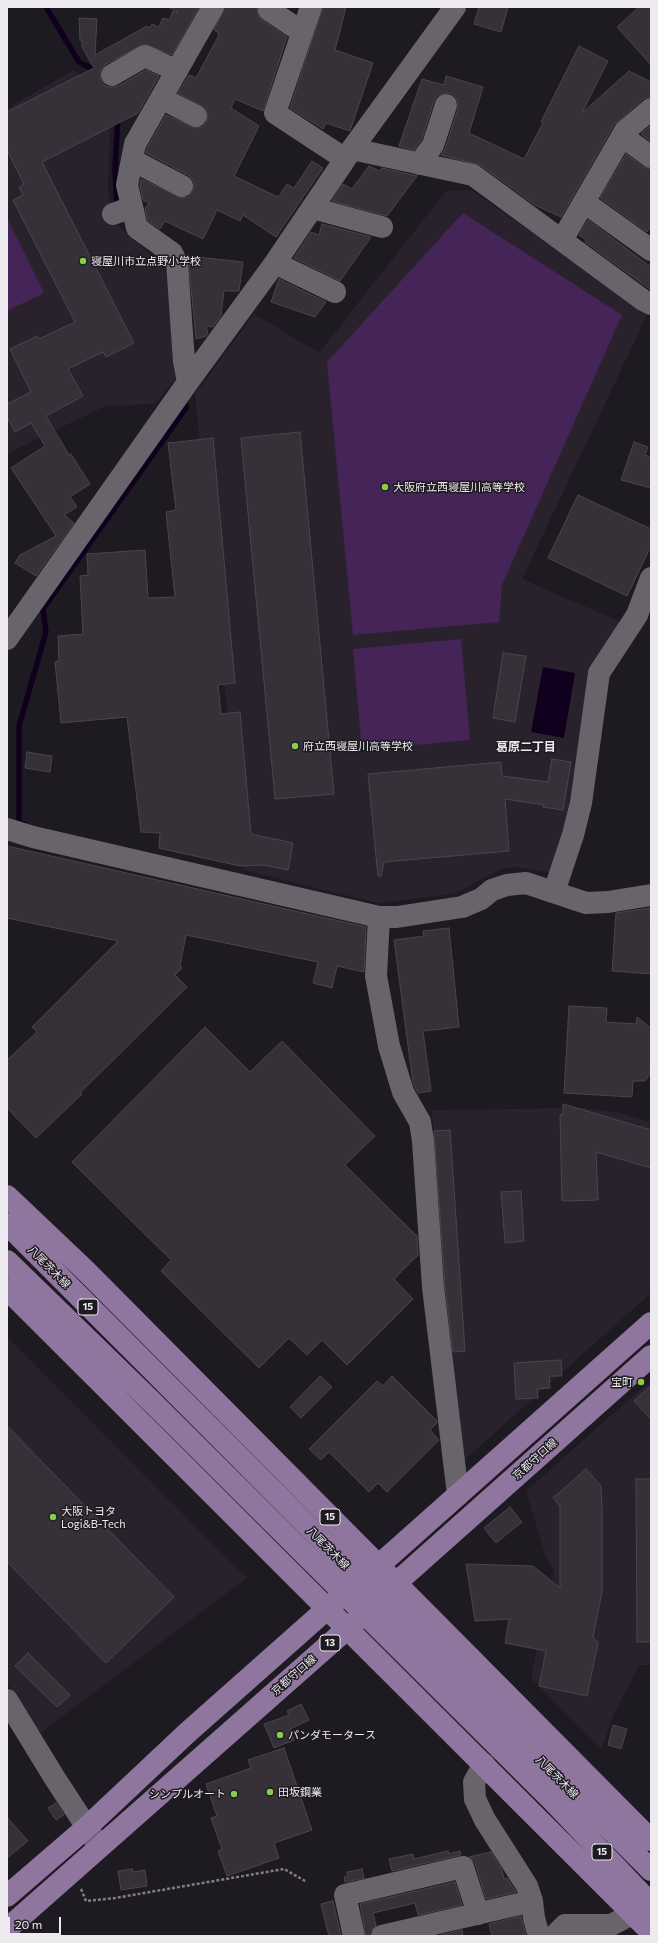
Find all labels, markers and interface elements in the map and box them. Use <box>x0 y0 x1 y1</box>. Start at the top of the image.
place label: 寝屋川市立点野小学校 <box>91 254 201 268</box>
marker: 寝屋川市立点野小学校 <box>78 256 88 266</box>
place label: 大阪府立西寝屋川高等学校 <box>393 480 525 494</box>
marker: 大阪府立西寝屋川高等学校 <box>380 482 390 492</box>
place label: 府立西寝屋川高等学校 <box>303 739 413 753</box>
district label: 葛原二丁目 <box>496 740 556 754</box>
marker: 府立西寝屋川高等学校 <box>290 741 300 751</box>
street label: 八尾茨木線 <box>25 1243 73 1291</box>
road number: 15 <box>78 1299 98 1315</box>
place label: 宝町 <box>611 1375 633 1389</box>
marker: 宝町 <box>636 1377 646 1387</box>
street label: 京都守口線 <box>510 1436 560 1482</box>
place label: 大阪トヨタ Logi&B-Tech <box>61 1504 126 1530</box>
road number: 15 <box>320 1509 340 1525</box>
marker: 大阪トヨタ Logi&B-Tech <box>48 1512 58 1522</box>
street label: 八尾茨木線 <box>304 1524 352 1572</box>
road number: 13 <box>320 1635 340 1651</box>
street label: 京都守口線 <box>269 1652 319 1698</box>
place label: パンダモータース <box>288 1728 376 1742</box>
marker: パンダモータース <box>275 1730 285 1740</box>
street label: 八尾茨木線 <box>533 1753 581 1801</box>
place label: 田坂鋼業 <box>278 1785 322 1799</box>
place label: シンプルオート <box>149 1787 226 1801</box>
marker: 田坂鋼業 <box>265 1787 275 1797</box>
marker: シンプルオート <box>229 1789 239 1799</box>
road number: 15 <box>592 1844 612 1860</box>
scale bar <box>10 1909 63 1935</box>
text: 20 m <box>15 1917 42 1931</box>

